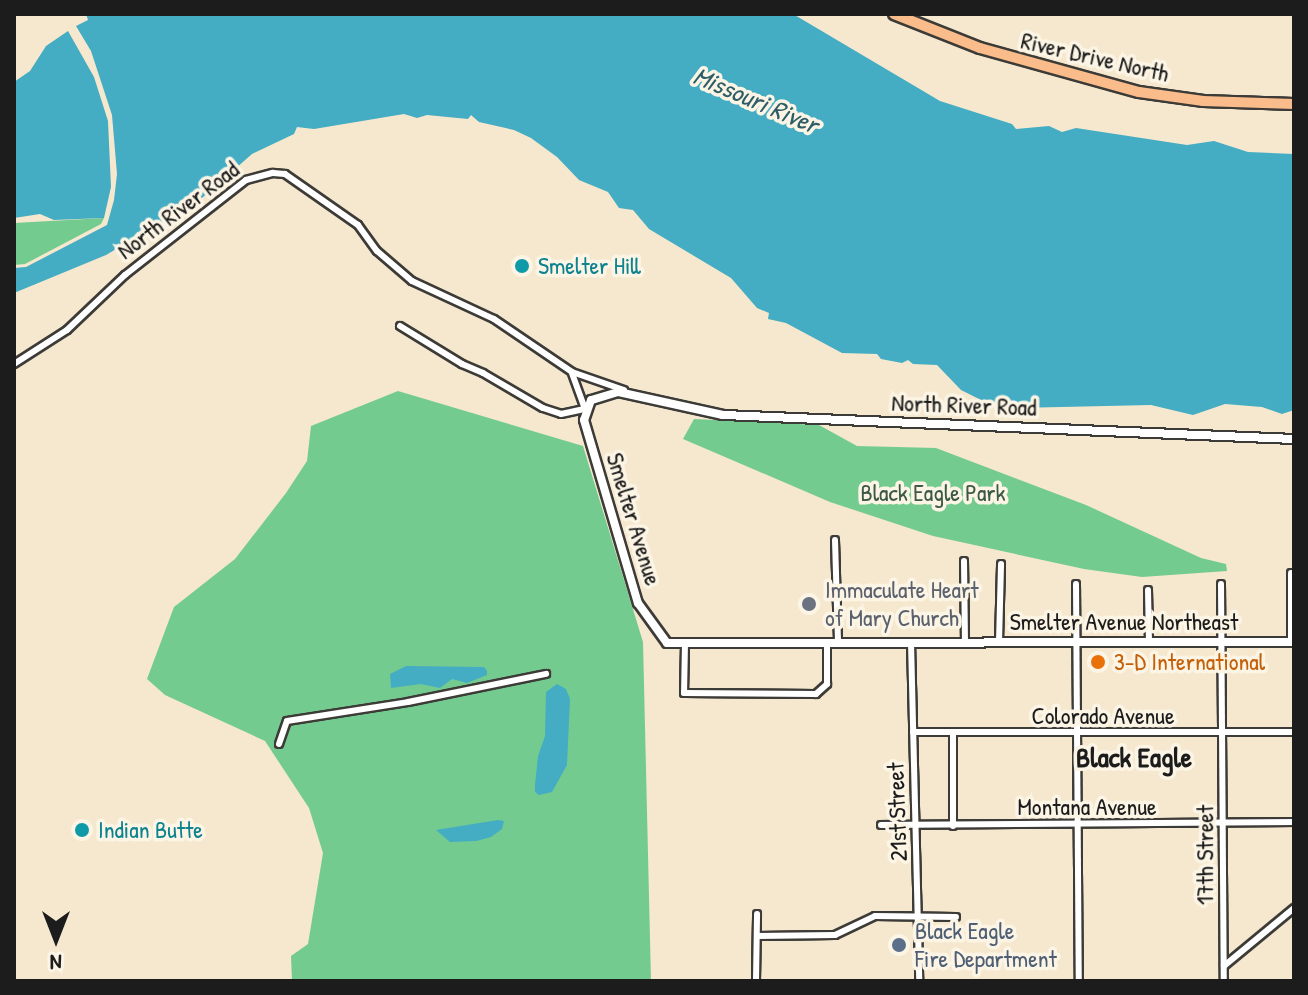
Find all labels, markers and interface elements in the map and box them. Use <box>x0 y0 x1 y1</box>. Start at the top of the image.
street label: River Drive North <box>1018 26 1172 88</box>
water label: Missouri River <box>689 60 823 140</box>
street label: North River Road <box>111 155 245 265</box>
place label: Smelter Hill <box>538 252 641 280</box>
marker: Smelter Hill <box>513 257 531 275</box>
street label: North River Road <box>891 388 1037 422</box>
street label: Smelter Avenue <box>600 449 668 589</box>
park label: Black Eagle Park <box>860 479 1006 507</box>
place label: Immaculate Heart of Mary Church <box>825 576 978 632</box>
marker: Immaculate Heart of Mary Church <box>800 595 818 613</box>
street label: Smelter Avenue Northeast <box>1010 608 1238 636</box>
place label: 3-D International <box>1114 648 1265 676</box>
marker: 3-D International <box>1089 653 1107 671</box>
street label: Colorado Avenue <box>1032 702 1174 730</box>
district label: Black Eagle <box>1076 740 1192 774</box>
street label: 21st Street <box>881 762 913 862</box>
street label: Montana Avenue <box>1017 793 1157 821</box>
street label: 17th Street <box>1191 805 1219 905</box>
place label: Indian Butte <box>98 816 203 844</box>
marker: Indian Butte <box>73 821 91 839</box>
north arrow <box>16 899 96 979</box>
place label: Black Eagle Fire Department <box>915 917 1057 973</box>
marker: Black Eagle Fire Department <box>890 936 908 954</box>
text: N <box>50 948 62 978</box>

